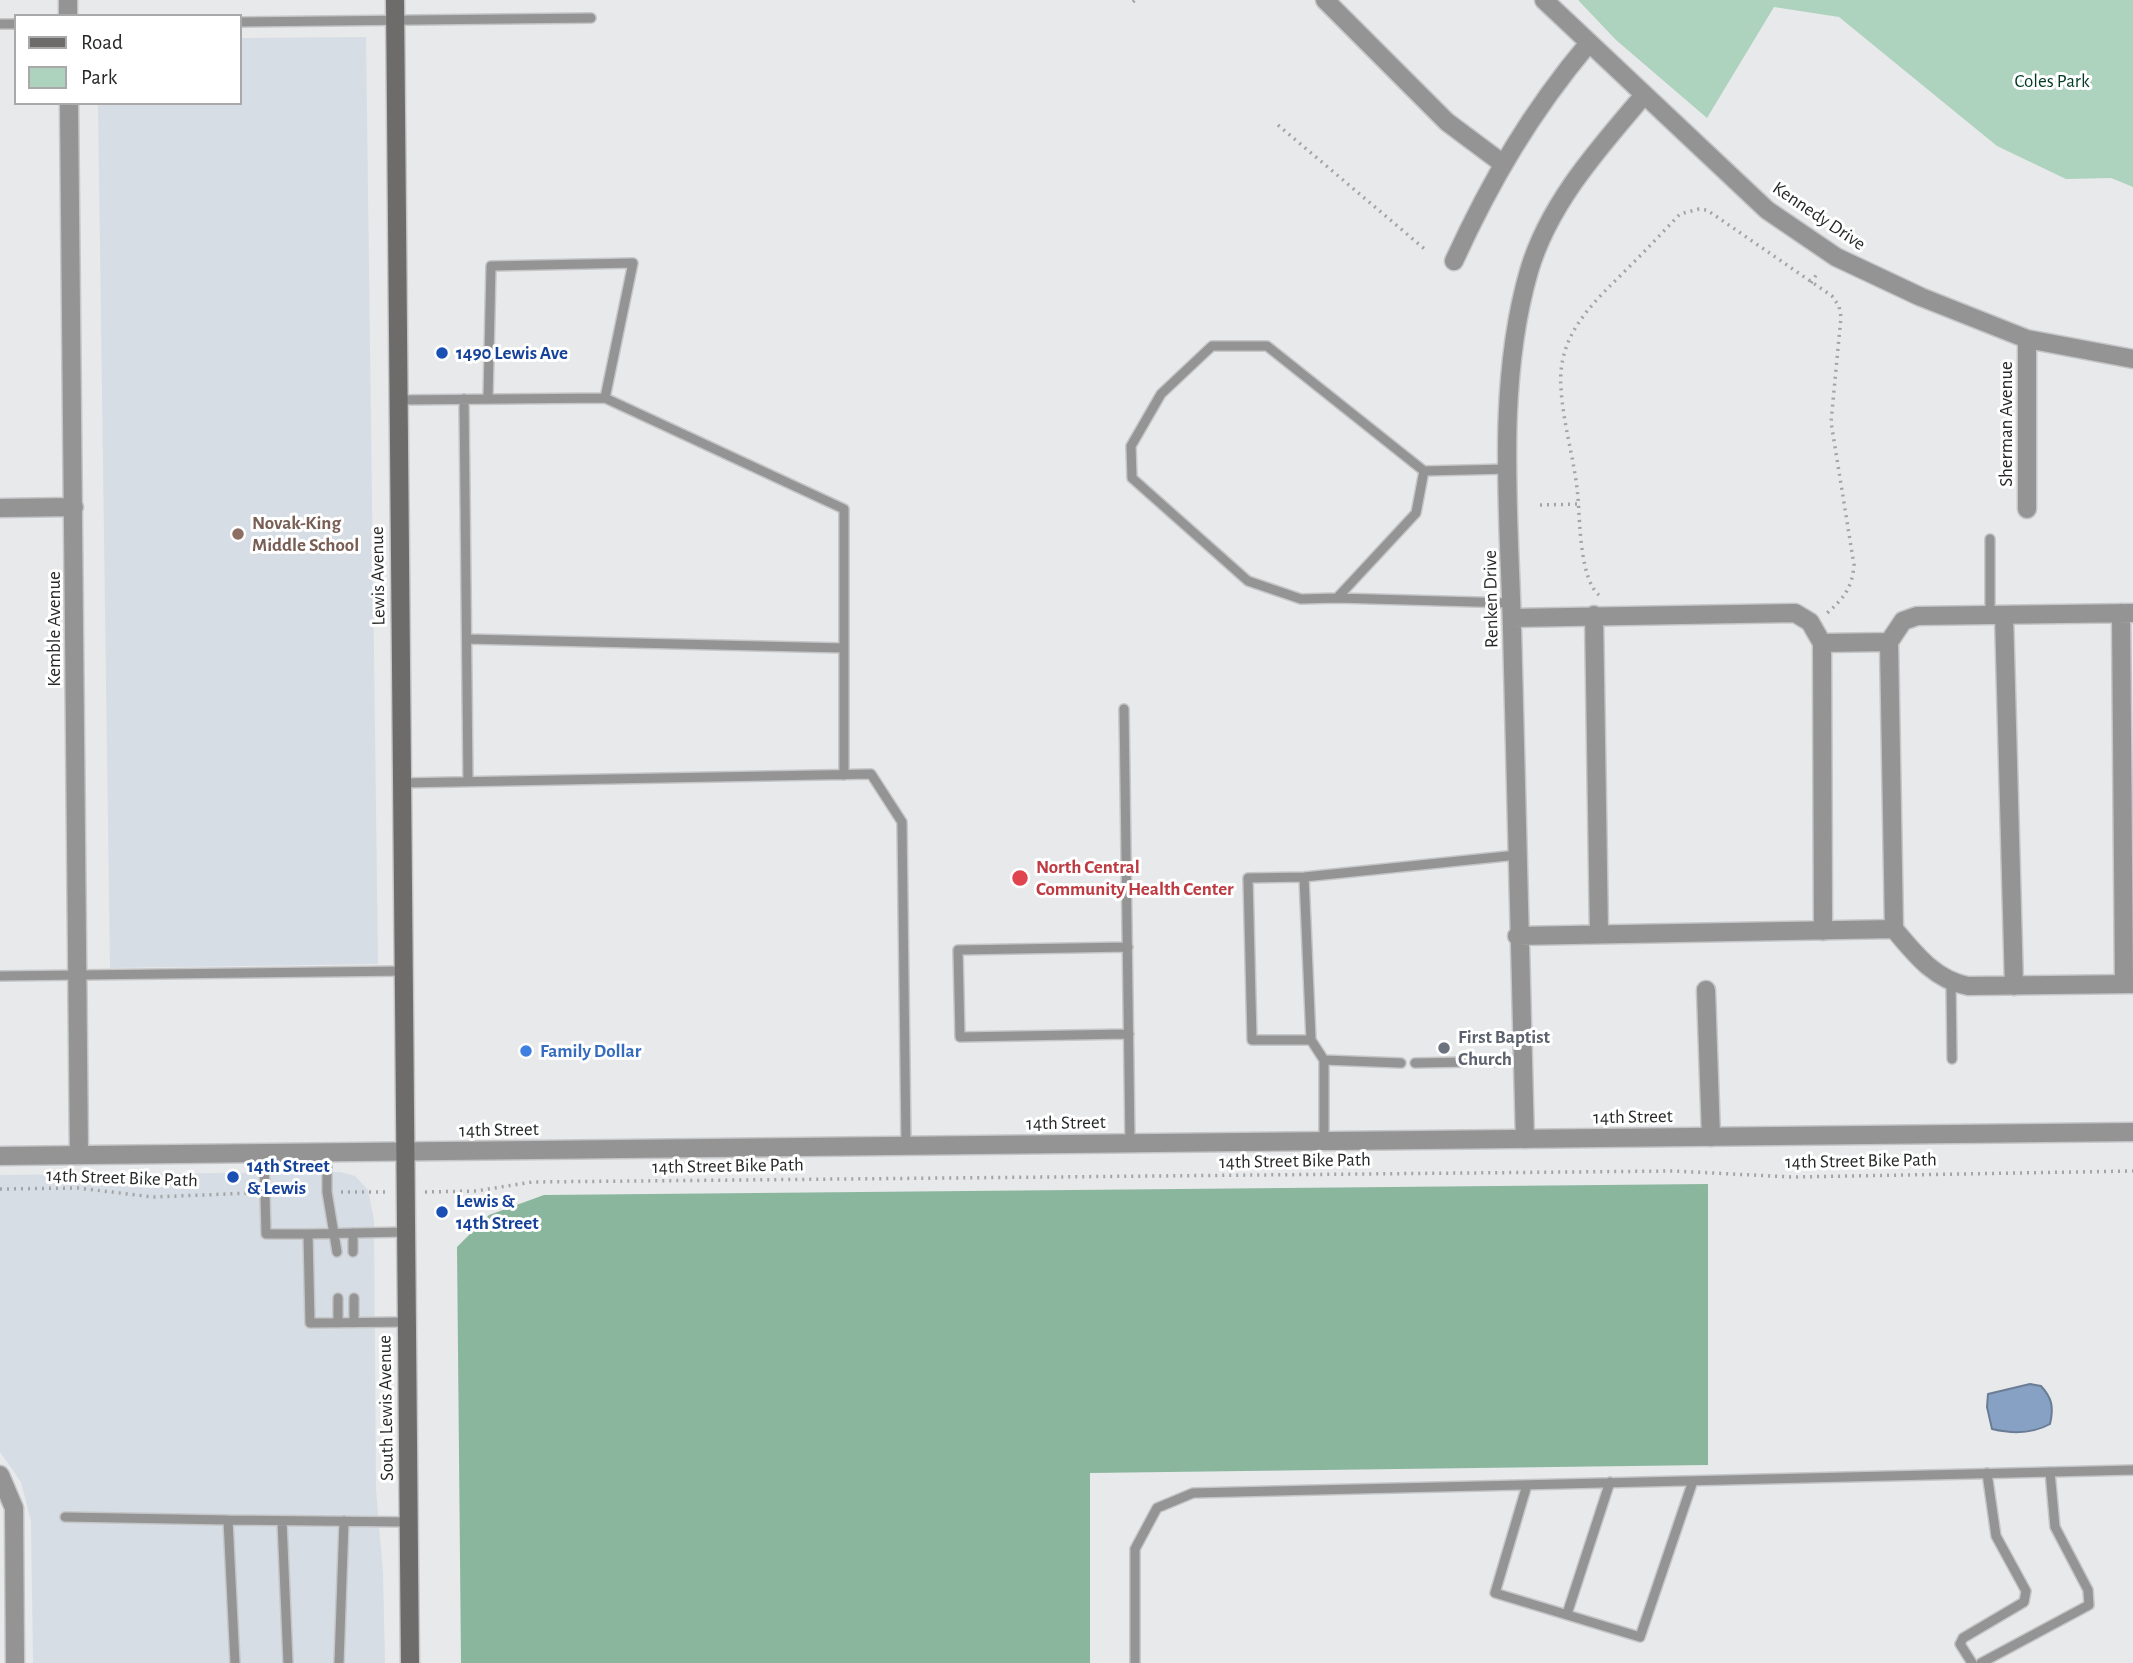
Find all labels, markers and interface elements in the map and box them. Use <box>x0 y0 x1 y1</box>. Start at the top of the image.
legend <box>14 14 242 105</box>
text: Road <box>81 32 123 53</box>
text: Park <box>81 67 117 88</box>
park label: Coles Park <box>2014 70 2090 92</box>
street label: Kennedy Drive <box>1768 176 1870 256</box>
place label: 1490 Lewis Ave <box>456 342 568 364</box>
marker: 1490 Lewis Ave <box>434 345 450 361</box>
street label: Sherman Avenue <box>1995 361 2017 487</box>
place label: Novak-King Middle School <box>252 512 359 556</box>
marker: Novak-King Middle School <box>230 526 246 542</box>
street label: Lewis Avenue <box>366 526 390 626</box>
street label: Renken Drive <box>1479 550 1503 648</box>
street label: Kemble Avenue <box>43 571 65 687</box>
place label: North Central Community Health Center <box>1036 856 1234 900</box>
marker: North Central Community Health Center <box>1010 868 1030 888</box>
place label: First Baptist Church <box>1458 1026 1550 1070</box>
place label: Family Dollar <box>540 1040 641 1062</box>
marker: First Baptist Church <box>1436 1040 1452 1056</box>
marker: Family Dollar <box>518 1043 534 1059</box>
street label: 14th Street <box>1593 1105 1673 1129</box>
street label: 14th Street <box>1026 1111 1106 1135</box>
street label: 14th Street <box>459 1118 539 1142</box>
street label: 14th Street Bike Path <box>1219 1148 1371 1174</box>
street label: 14th Street Bike Path <box>1785 1148 1937 1174</box>
street label: 14th Street Bike Path <box>652 1153 804 1179</box>
place label: 14th Street & Lewis <box>247 1155 330 1199</box>
street label: 14th Street Bike Path <box>46 1164 198 1192</box>
marker: 14th Street & Lewis <box>225 1169 241 1185</box>
place label: Lewis & 14th Street <box>456 1190 539 1234</box>
marker: Lewis & 14th Street <box>434 1204 450 1220</box>
street label: South Lewis Avenue <box>373 1335 399 1481</box>

